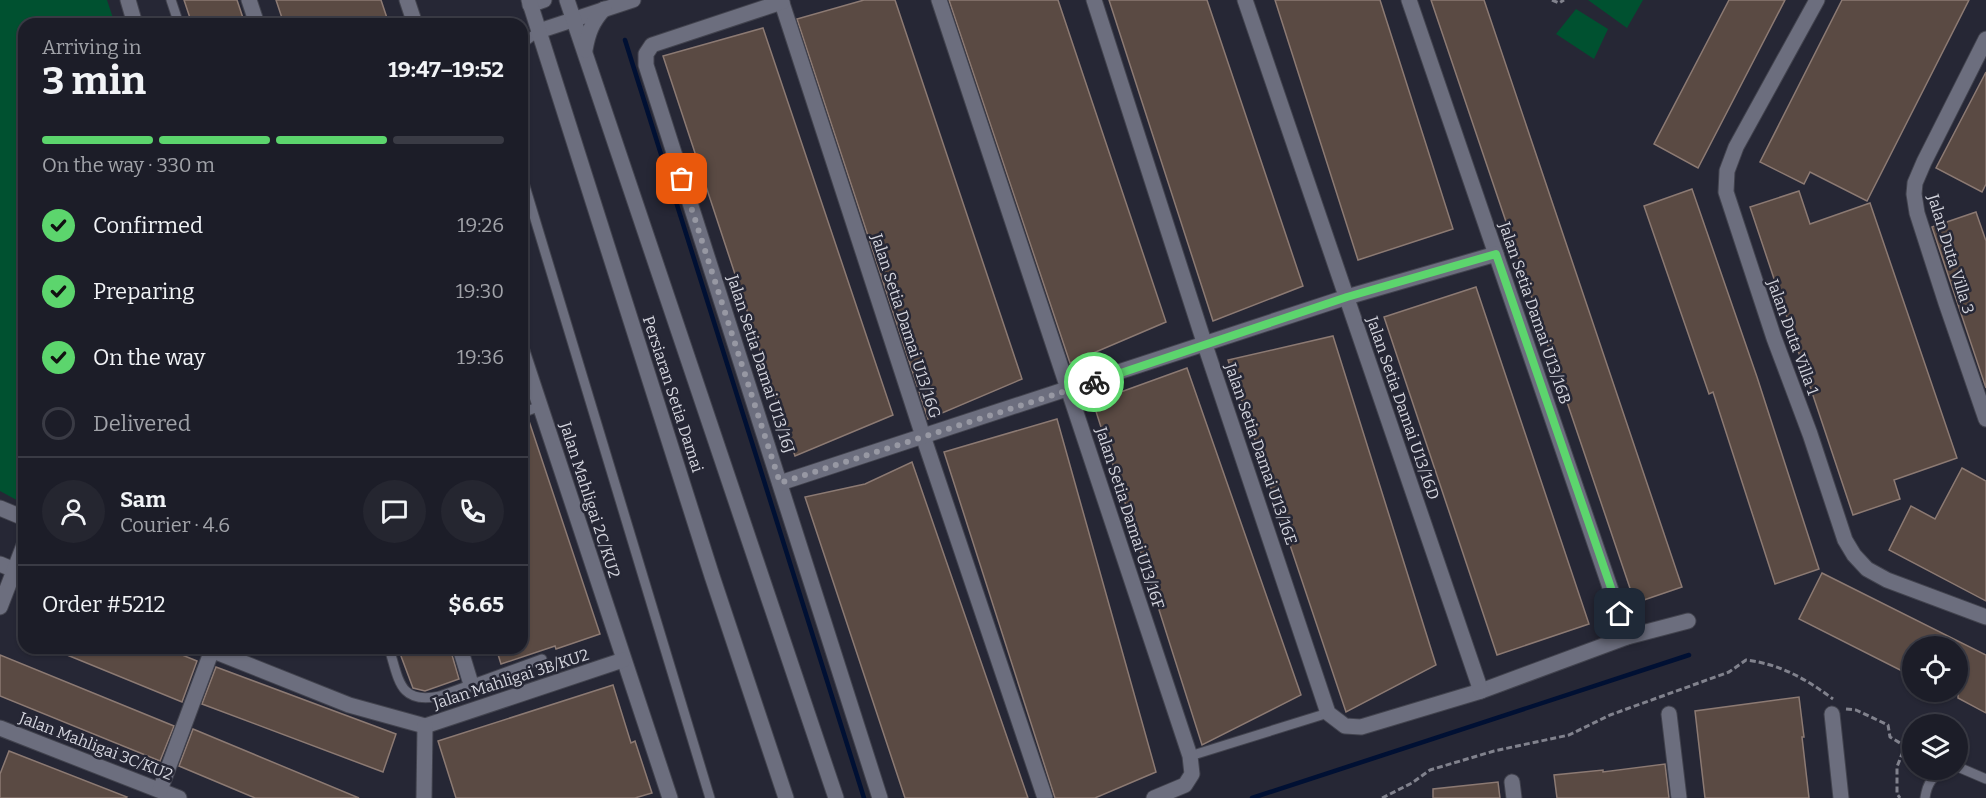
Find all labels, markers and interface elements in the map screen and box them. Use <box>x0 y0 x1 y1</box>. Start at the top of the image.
text: Arriving in <box>42 35 141 59</box>
text: 19:47–19:52 <box>388 56 504 83</box>
text: 3 min <box>42 58 146 104</box>
text: On the way · 330 m <box>42 153 215 177</box>
pin <box>656 153 707 204</box>
icon: bag <box>665 162 698 195</box>
street label: Jalan Duta Villa 3 <box>1923 191 1978 316</box>
icon: check <box>42 209 75 242</box>
text: Confirmed <box>93 212 203 239</box>
text: 19:26 <box>457 213 504 237</box>
street label: Jalan Setia Damai U13/16B <box>1495 219 1575 407</box>
street label: Jalan Setia Damai U13/16G <box>867 230 945 421</box>
street label: Jalan Setia Damai U13/16J <box>723 272 799 456</box>
icon: check <box>42 275 75 308</box>
street label: Jalan Duta Villa 1 <box>1763 276 1823 398</box>
text: Preparing <box>93 278 195 305</box>
text: 19:30 <box>456 279 504 303</box>
street label: Persiaran Setia Damai <box>639 313 707 475</box>
street label: Jalan Setia Damai U13/16D <box>1362 313 1443 502</box>
icon: check <box>42 341 75 374</box>
text: On the way <box>93 344 205 371</box>
text: 19:36 <box>457 345 504 369</box>
courier <box>1064 352 1124 412</box>
street label: Jalan Setia Damai U13/16E <box>1221 360 1301 547</box>
icon: bike <box>1078 366 1111 399</box>
text: Delivered <box>93 410 191 437</box>
street label: Jalan Mahligai 2C/KU2 <box>556 419 624 580</box>
street label: Jalan Setia Damai U13/16F <box>1091 424 1168 611</box>
button: person <box>42 480 105 543</box>
button: chat <box>363 480 426 543</box>
button: phone <box>441 480 504 543</box>
text: Sam <box>120 486 166 513</box>
text: Courier · 4.6 <box>120 513 230 537</box>
pin <box>1594 588 1645 639</box>
text: Order #5212 <box>42 591 165 618</box>
text: $6.65 <box>448 591 504 618</box>
icon: home <box>1603 597 1636 630</box>
map controls <box>1902 636 1968 780</box>
button: locate <box>1902 636 1968 702</box>
street label: Jalan Mahligai 3B/KU2 <box>430 645 591 713</box>
street label: Jalan Mahligai 3C/KU2 <box>16 708 175 784</box>
button: layers <box>1902 714 1968 780</box>

